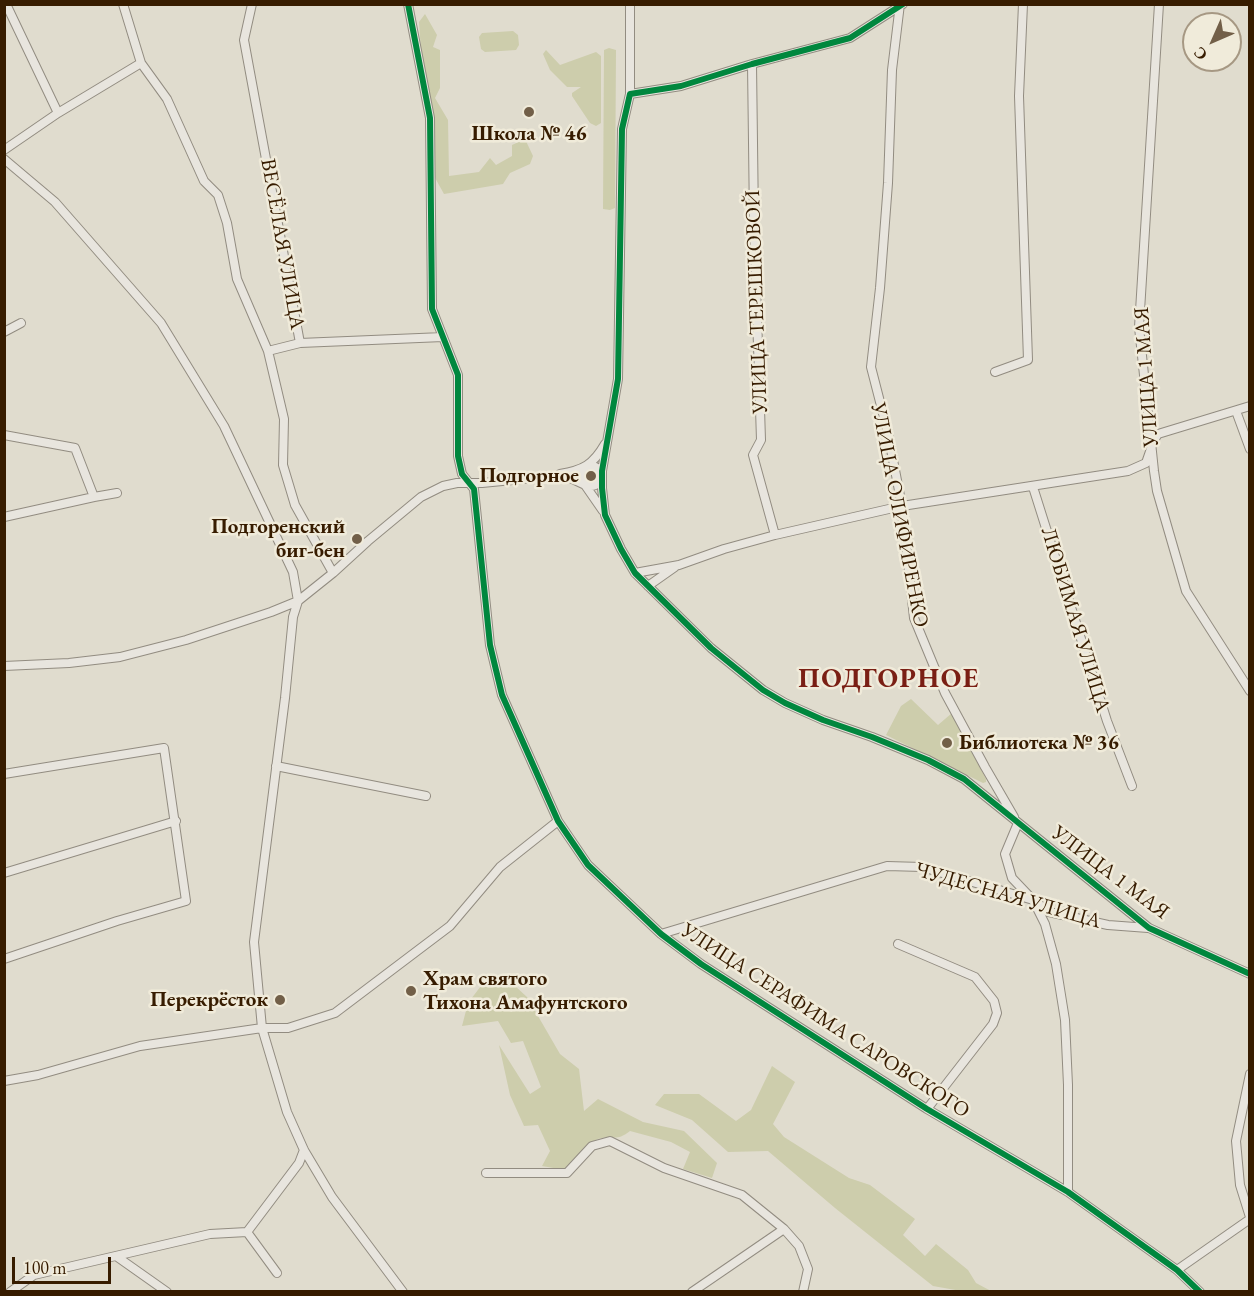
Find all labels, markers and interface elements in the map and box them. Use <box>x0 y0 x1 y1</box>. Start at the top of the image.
north arrow <box>1182 12 1242 72</box>
text: С <box>1189 42 1212 65</box>
marker: Школа № 46 <box>522 105 536 119</box>
place label: Школа № 46 <box>471 121 587 147</box>
street label: ВЕСЁЛАЯ УЛИЦА <box>255 157 309 331</box>
street label: УЛИЦА ТЕРЕШКОВОЙ <box>740 190 774 414</box>
street label: УЛИЦА 1 МАЯ <box>1130 306 1164 448</box>
street label: УЛИЦА ОЛИФИРЕНКО <box>865 401 933 629</box>
place label: Подгорное <box>479 463 579 489</box>
marker: Подгорное <box>584 469 598 483</box>
place label: Подгоренский биг-бен <box>211 514 345 564</box>
street label: ЛЮБИМАЯ УЛИЦА <box>1035 525 1115 715</box>
marker: Подгоренский биг-бен <box>350 532 364 546</box>
district label: ПОДГОРНОЕ <box>798 664 980 696</box>
place label: Библиотека № 36 <box>959 730 1119 756</box>
marker: Библиотека № 36 <box>940 736 954 750</box>
street label: УЛИЦА 1 МАЯ <box>1046 821 1174 925</box>
street label: ЧУДЕСНАЯ УЛИЦА <box>912 857 1104 935</box>
street label: УЛИЦА СЕРАФИМА САРОВСКОГО <box>676 918 974 1124</box>
place label: Храм святого Тихона Амафунтского <box>423 966 627 1016</box>
marker: Храм святого Тихона Амафунтского <box>404 984 418 998</box>
place label: Перекрёсток <box>150 987 268 1013</box>
marker: Перекрёсток <box>273 993 287 1007</box>
scale bar <box>15 1245 114 1283</box>
text: 100 m <box>23 1256 67 1279</box>

